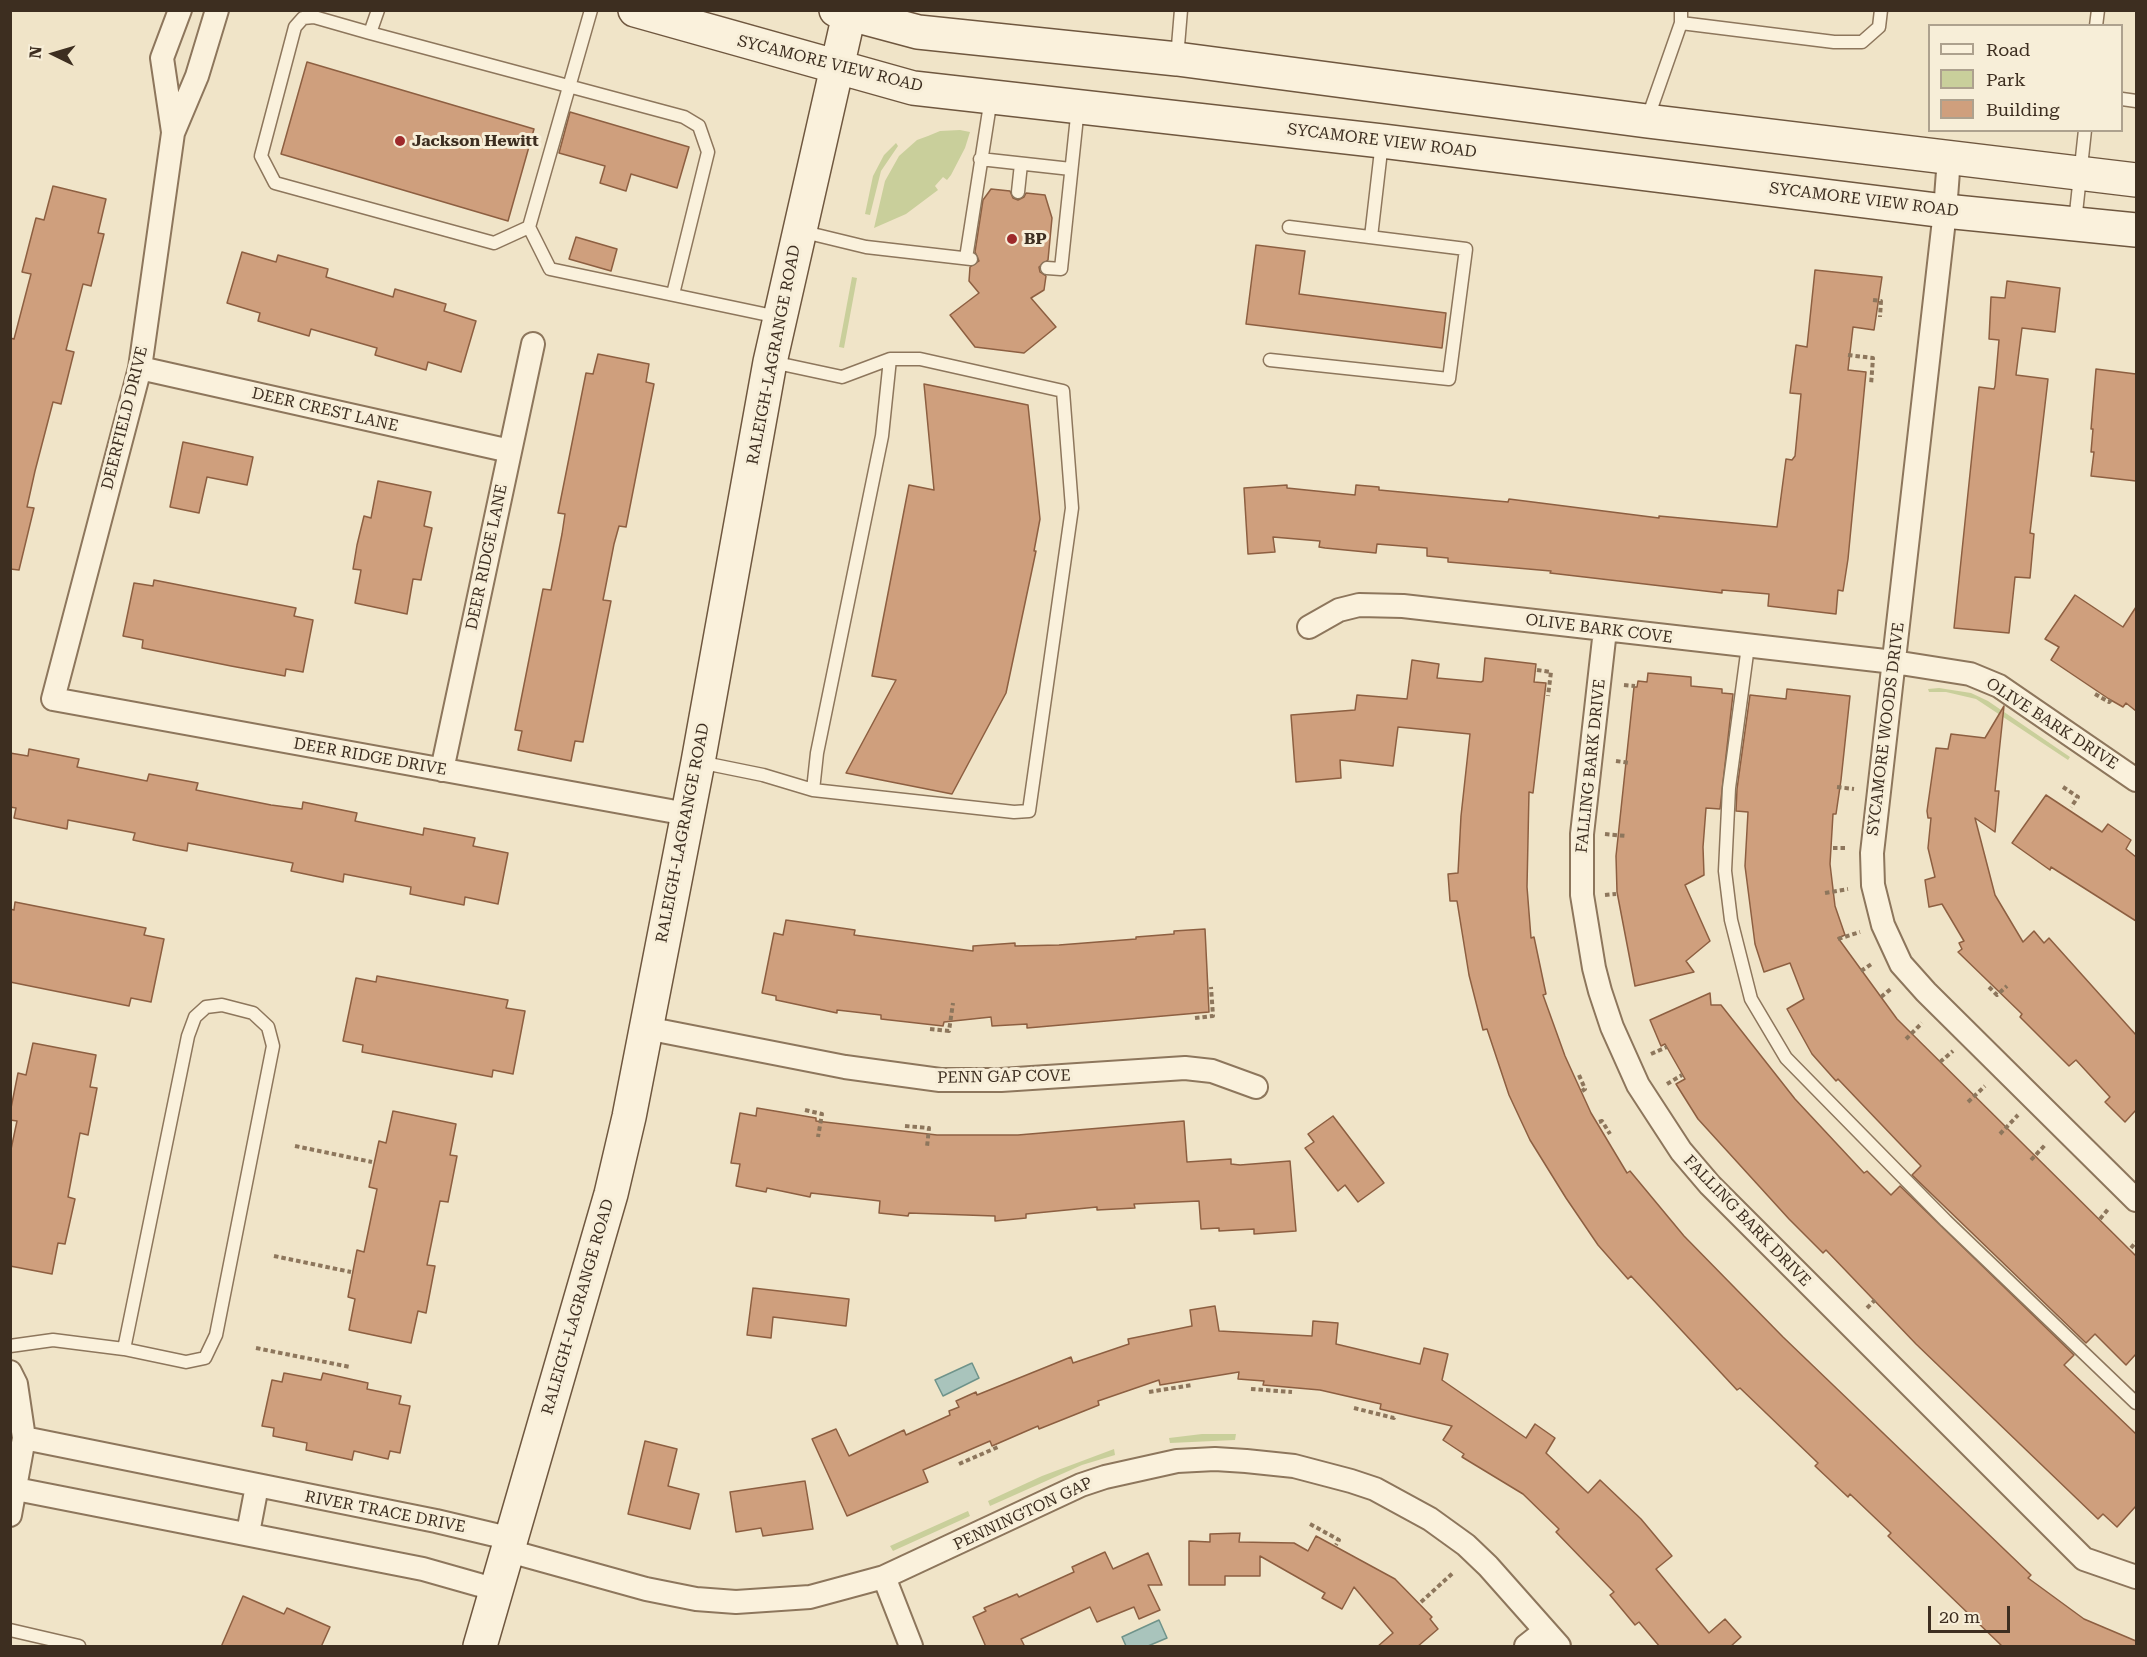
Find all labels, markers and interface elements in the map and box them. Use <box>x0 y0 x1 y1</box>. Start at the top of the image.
north arrow <box>24 24 84 84</box>
legend <box>1928 24 2123 132</box>
street label: SYCAMORE VIEW ROAD <box>735 32 925 96</box>
text: Road <box>1986 39 2030 60</box>
text: N <box>26 45 46 59</box>
text: Park <box>1986 69 2026 90</box>
text: Building <box>1986 99 2060 120</box>
street label: SYCAMORE VIEW ROAD <box>1286 120 1478 162</box>
place label: Jackson Hewitt <box>412 131 539 151</box>
marker: Jackson Hewitt <box>393 134 407 148</box>
street label: SYCAMORE VIEW ROAD <box>1768 179 1960 221</box>
place label: BP <box>1024 229 1047 249</box>
marker: BP <box>1005 232 1019 246</box>
street label: RALEIGH-LAGRANGE ROAD <box>743 243 805 467</box>
street label: DEERFIELD DRIVE <box>98 344 152 492</box>
street label: DEER CREST LANE <box>250 384 400 436</box>
street label: DEER RIDGE LANE <box>462 482 512 632</box>
street label: OLIVE BARK COVE <box>1524 610 1674 648</box>
street label: SYCAMORE WOODS DRIVE <box>1863 621 1909 837</box>
street label: OLIVE BARK DRIVE <box>1982 674 2122 774</box>
street label: FALLING BARK DRIVE <box>1572 678 1610 854</box>
street label: RALEIGH-LAGRANGE ROAD <box>652 721 714 945</box>
street label: DEER RIDGE DRIVE <box>292 734 448 780</box>
street label: PENN GAP COVE <box>937 1066 1071 1088</box>
street label: FALLING BARK DRIVE <box>1679 1151 1815 1291</box>
street label: RALEIGH-LAGRANGE ROAD <box>538 1197 618 1417</box>
street label: PENNINGTON GAP <box>950 1473 1096 1555</box>
street label: RIVER TRACE DRIVE <box>303 1487 467 1537</box>
scale bar <box>1931 1594 2014 1632</box>
text: 20 m <box>1939 1606 1980 1627</box>

